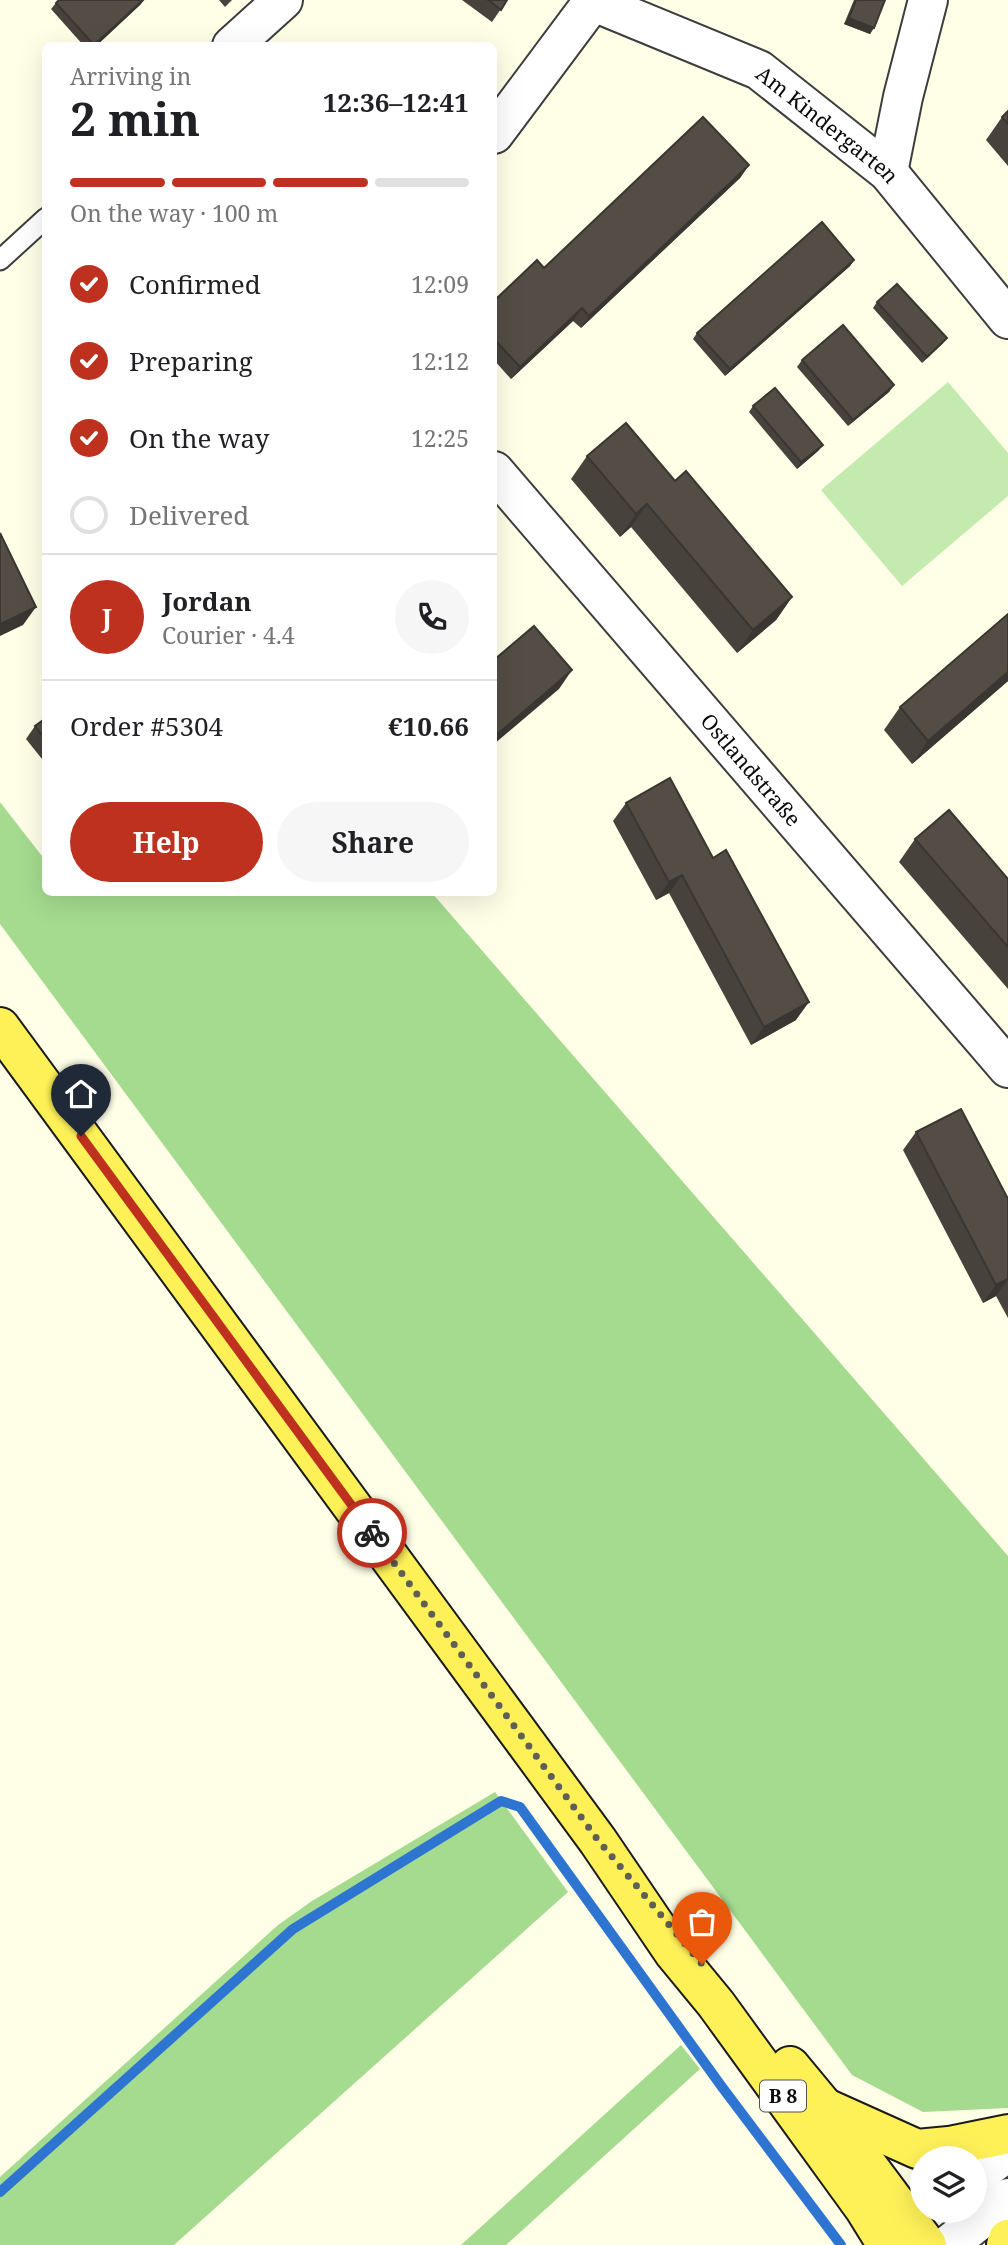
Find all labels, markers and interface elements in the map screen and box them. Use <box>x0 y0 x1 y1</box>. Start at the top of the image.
street label: Am Kindergarten <box>751 59 905 189</box>
text: Arriving in <box>70 60 191 92</box>
text: 12:36–12:41 <box>323 84 469 120</box>
text: 2 min <box>70 87 200 149</box>
text: On the way · 100 m <box>70 197 278 229</box>
icon: check <box>70 265 108 303</box>
text: Confirmed <box>129 266 261 302</box>
text: 12:09 <box>411 268 469 300</box>
icon: check <box>70 342 108 380</box>
text: Preparing <box>129 343 253 379</box>
text: 12:12 <box>411 345 469 377</box>
icon: check <box>70 419 108 457</box>
text: On the way <box>129 420 269 456</box>
text: 12:25 <box>411 422 469 454</box>
text: Delivered <box>129 497 249 533</box>
button: phone <box>395 580 469 654</box>
text: Jordan <box>162 583 252 619</box>
text: J <box>102 599 112 635</box>
text: Courier · 4.4 <box>162 619 295 651</box>
street label: Ostlandstraße <box>695 707 807 832</box>
text: Order #5304 <box>70 708 223 744</box>
text: €10.66 <box>388 708 469 744</box>
button: Help <box>70 802 263 882</box>
button: Share <box>277 802 469 882</box>
pin <box>51 1064 111 1136</box>
icon: home <box>62 1075 100 1113</box>
courier <box>337 1498 407 1568</box>
icon: bike <box>353 1514 391 1552</box>
pin <box>672 1892 732 1964</box>
icon: bag <box>683 1903 721 1941</box>
road number: B 8 <box>760 2080 806 2112</box>
map controls <box>910 2146 987 2223</box>
button: layers <box>910 2146 987 2223</box>

